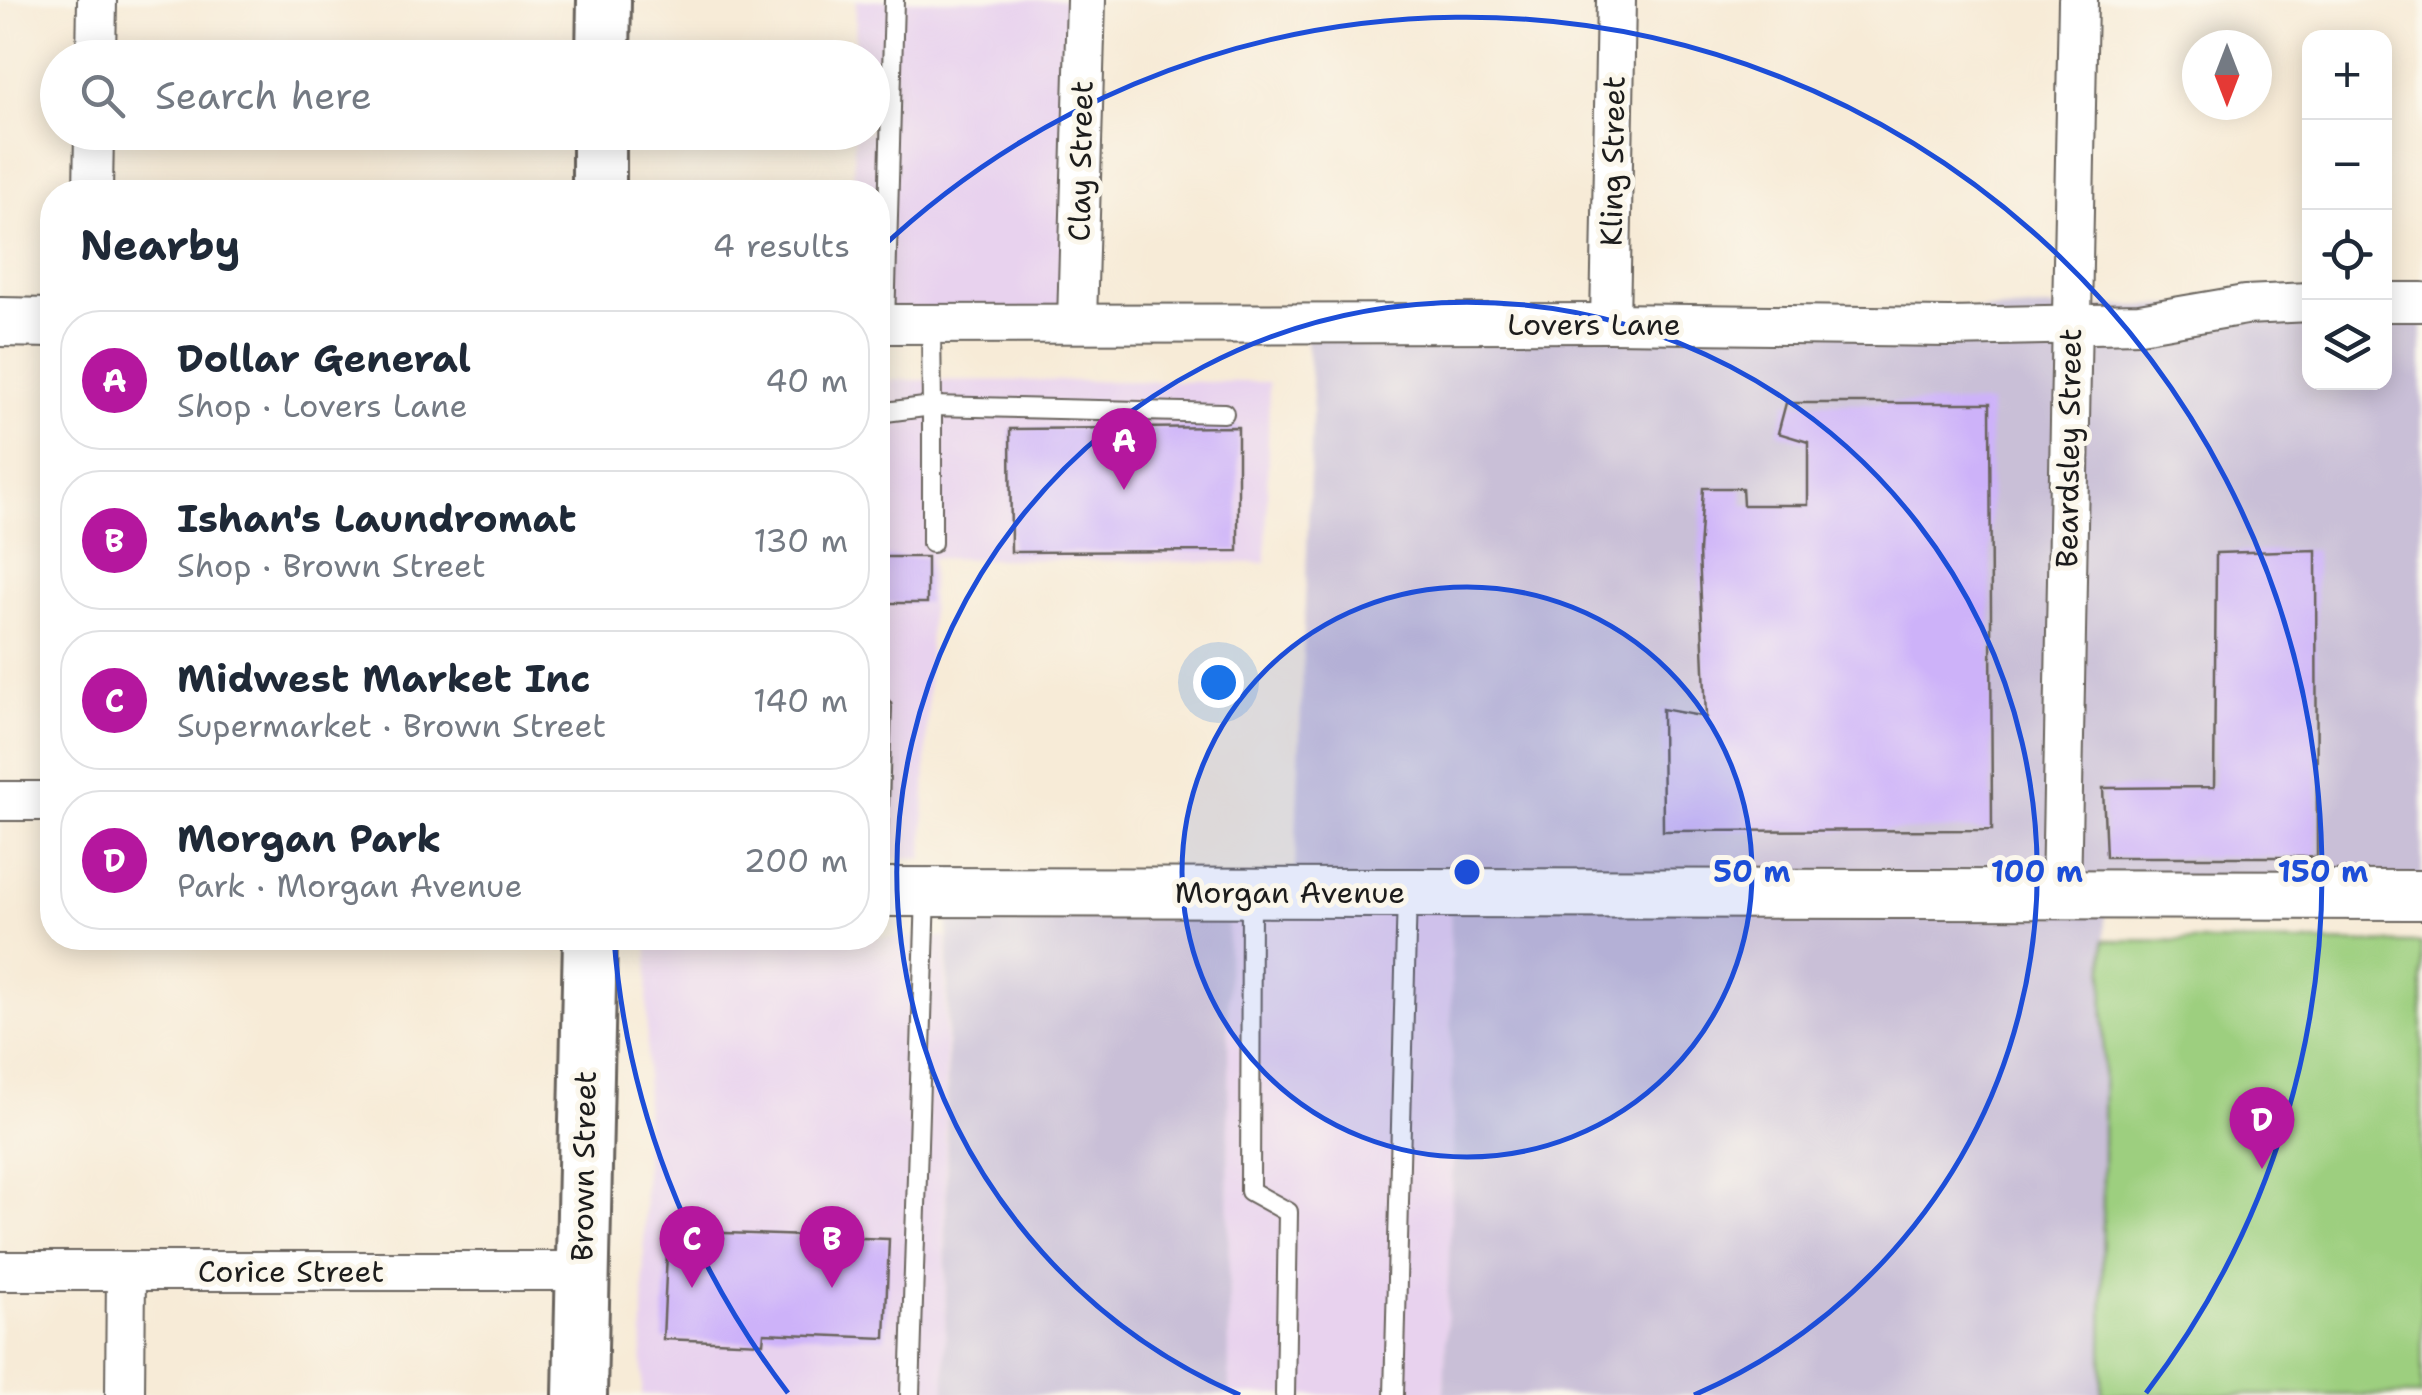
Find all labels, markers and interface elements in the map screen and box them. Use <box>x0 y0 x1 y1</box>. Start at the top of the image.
north arrow <box>2182 30 2272 120</box>
map controls <box>2302 30 2392 390</box>
button: + <box>2302 30 2392 120</box>
search box <box>40 40 890 150</box>
icon: search <box>75 68 130 123</box>
text: Search here <box>155 70 372 121</box>
street label: Kling Street <box>1591 75 1634 247</box>
street label: Clay Street <box>1059 80 1102 242</box>
button: − <box>2302 120 2392 210</box>
button: locate <box>2302 210 2392 300</box>
text: Nearby <box>80 217 240 273</box>
text: 4 results <box>713 224 850 267</box>
button: layers <box>2302 300 2392 390</box>
street label: Lovers Lane <box>1507 304 1681 345</box>
street label: Beardsley Street <box>2046 328 2091 568</box>
text: Dollar General <box>177 333 471 384</box>
text: A <box>102 359 127 402</box>
text: 40 m <box>765 359 848 402</box>
text: Shop · Lovers Lane <box>177 384 468 427</box>
pin: A <box>1092 408 1156 490</box>
text: Ishan's Laundromat <box>177 493 576 544</box>
text: B <box>105 519 124 562</box>
text: 130 m <box>753 519 848 562</box>
text: Shop · Brown Street <box>177 544 486 587</box>
text: Midwest Market Inc <box>177 653 591 704</box>
your location <box>1193 657 1244 708</box>
text: C <box>105 679 124 722</box>
text: 140 m <box>753 679 848 722</box>
text: Supermarket · Brown Street <box>177 704 606 747</box>
text: Morgan Park <box>177 813 441 864</box>
text: D <box>103 839 126 882</box>
text: 200 m <box>744 839 848 882</box>
text: 50 m <box>1713 851 1791 892</box>
text: 100 m <box>1991 851 2083 892</box>
text: 150 m <box>2278 851 2368 892</box>
centre of rings <box>1449 854 1485 890</box>
text: Park · Morgan Avenue <box>177 864 523 907</box>
street label: Morgan Avenue <box>1175 872 1405 913</box>
street label: Brown Street <box>561 1070 606 1262</box>
pin: D <box>2230 1086 2294 1169</box>
pin: C <box>660 1206 724 1288</box>
pin: B <box>800 1206 864 1288</box>
street label: Corice Street <box>198 1251 384 1292</box>

